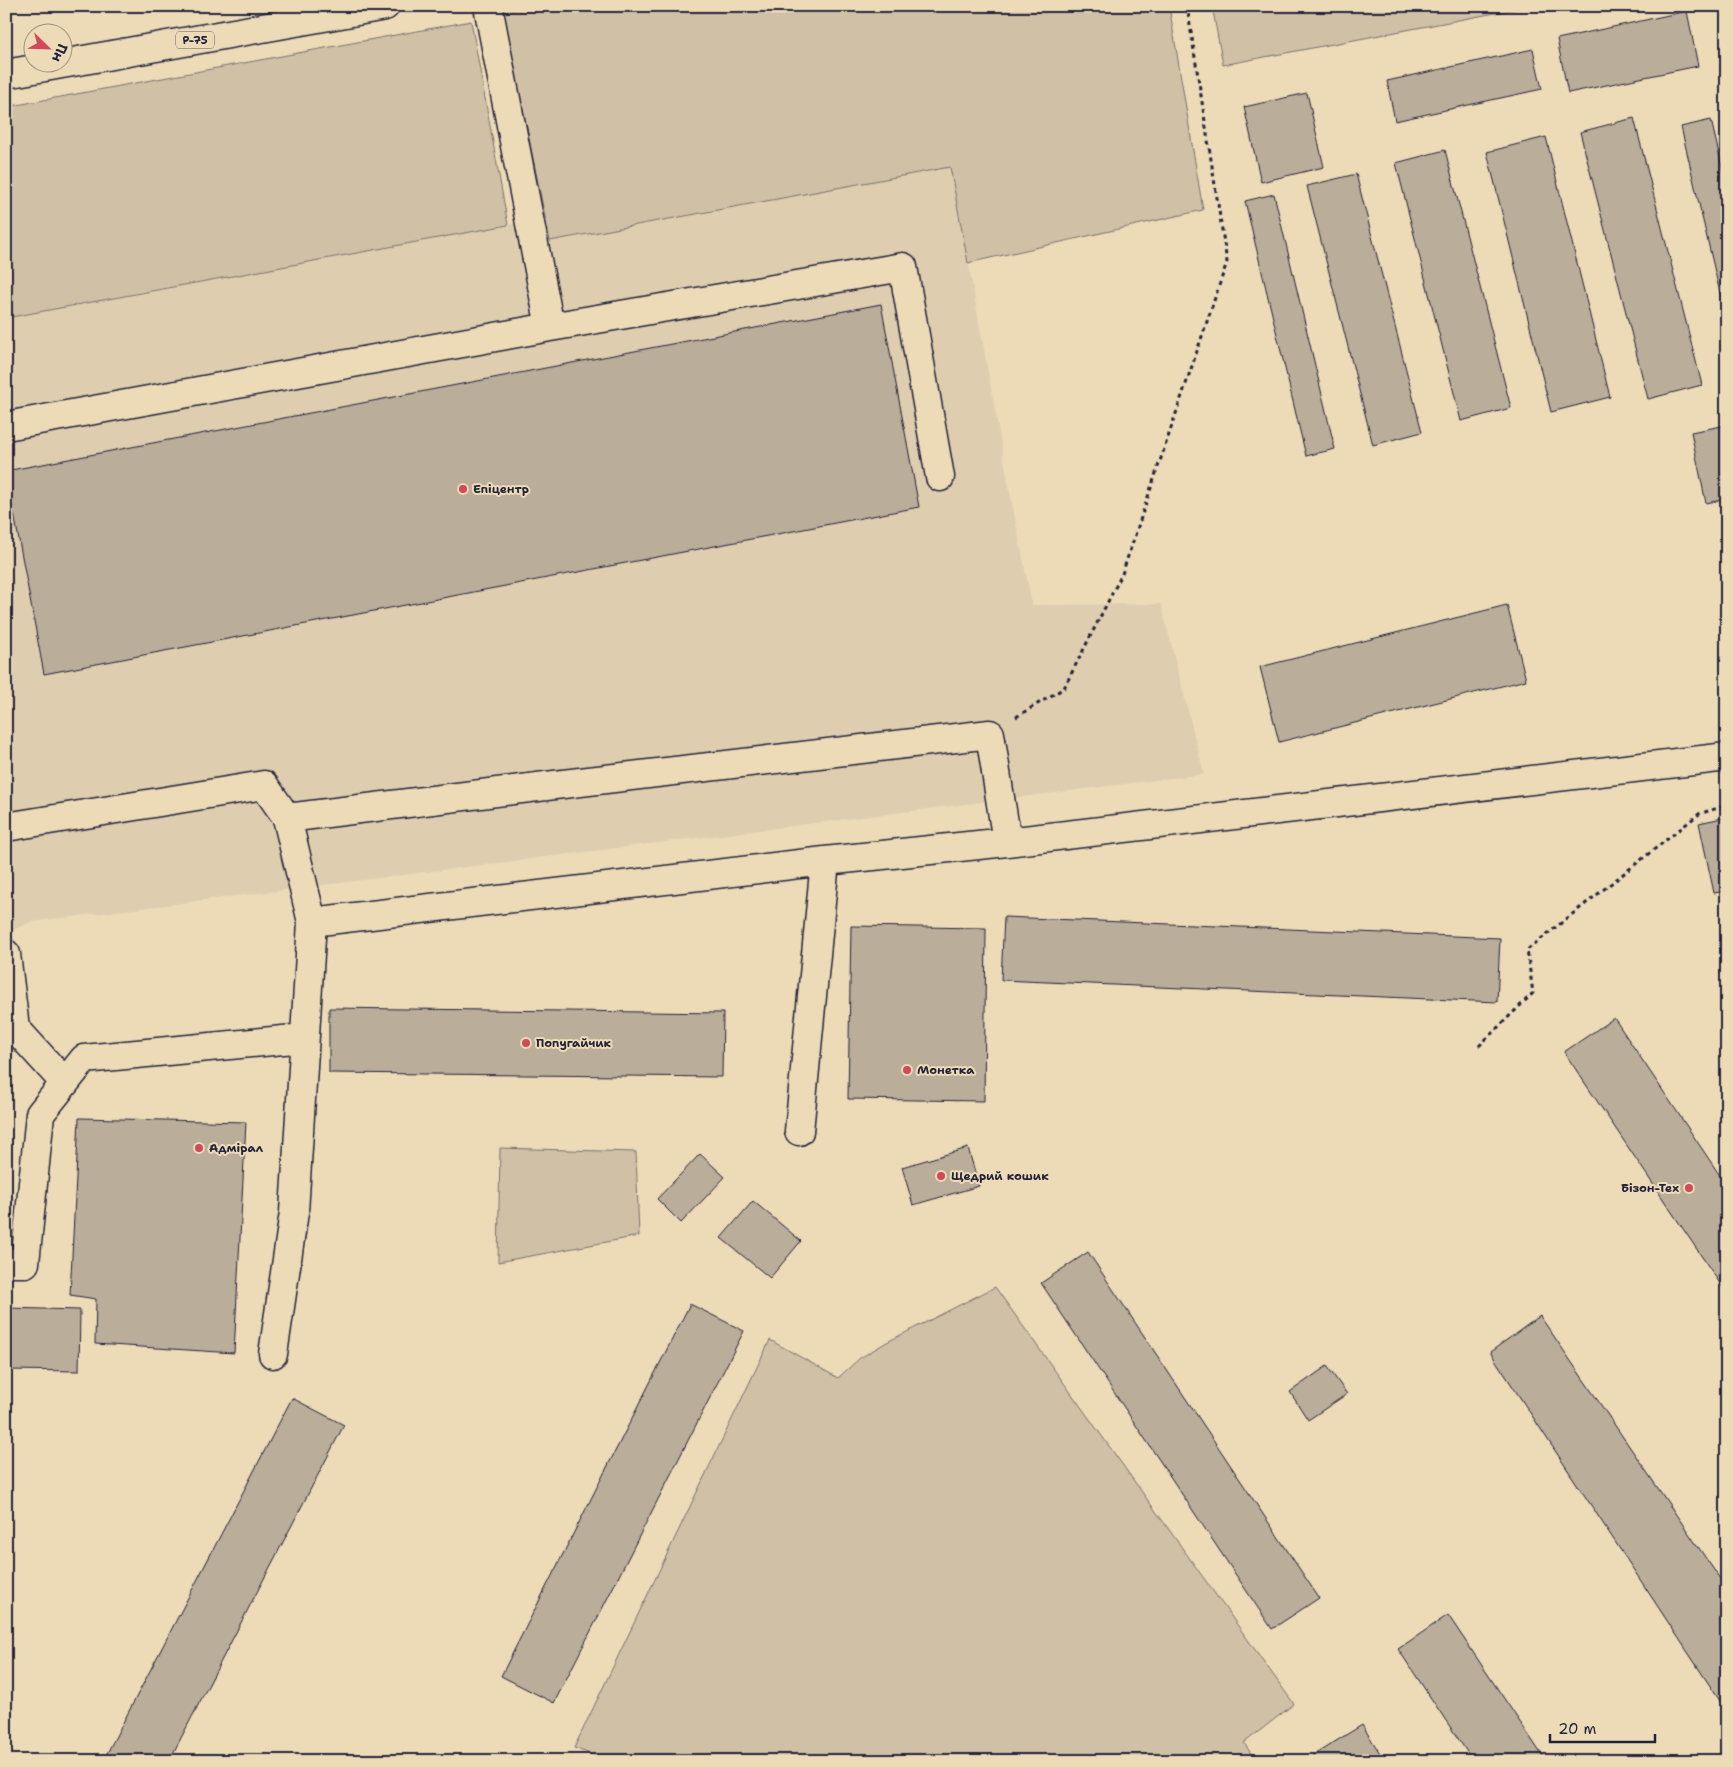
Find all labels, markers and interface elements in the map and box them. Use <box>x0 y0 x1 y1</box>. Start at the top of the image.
north arrow <box>22 22 72 72</box>
road number: Р-75 <box>176 32 214 48</box>
text: Пн <box>48 41 72 65</box>
place label: Епіцентр <box>473 481 529 497</box>
marker: Епіцентр <box>457 483 469 495</box>
place label: Попугайчик <box>536 1035 612 1051</box>
marker: Попугайчик <box>520 1037 532 1049</box>
place label: Монетка <box>917 1062 975 1078</box>
marker: Монетка <box>901 1064 913 1076</box>
place label: Адмірал <box>209 1140 264 1156</box>
marker: Адмірал <box>193 1142 205 1154</box>
place label: Щедрий кошик <box>951 1168 1049 1184</box>
marker: Щедрий кошик <box>935 1170 947 1182</box>
place label: Бізон-Тех <box>1621 1180 1679 1196</box>
marker: Бізон-Тех <box>1683 1182 1695 1194</box>
scale bar <box>1550 1712 1656 1744</box>
text: 20 m <box>1558 1719 1597 1739</box>

